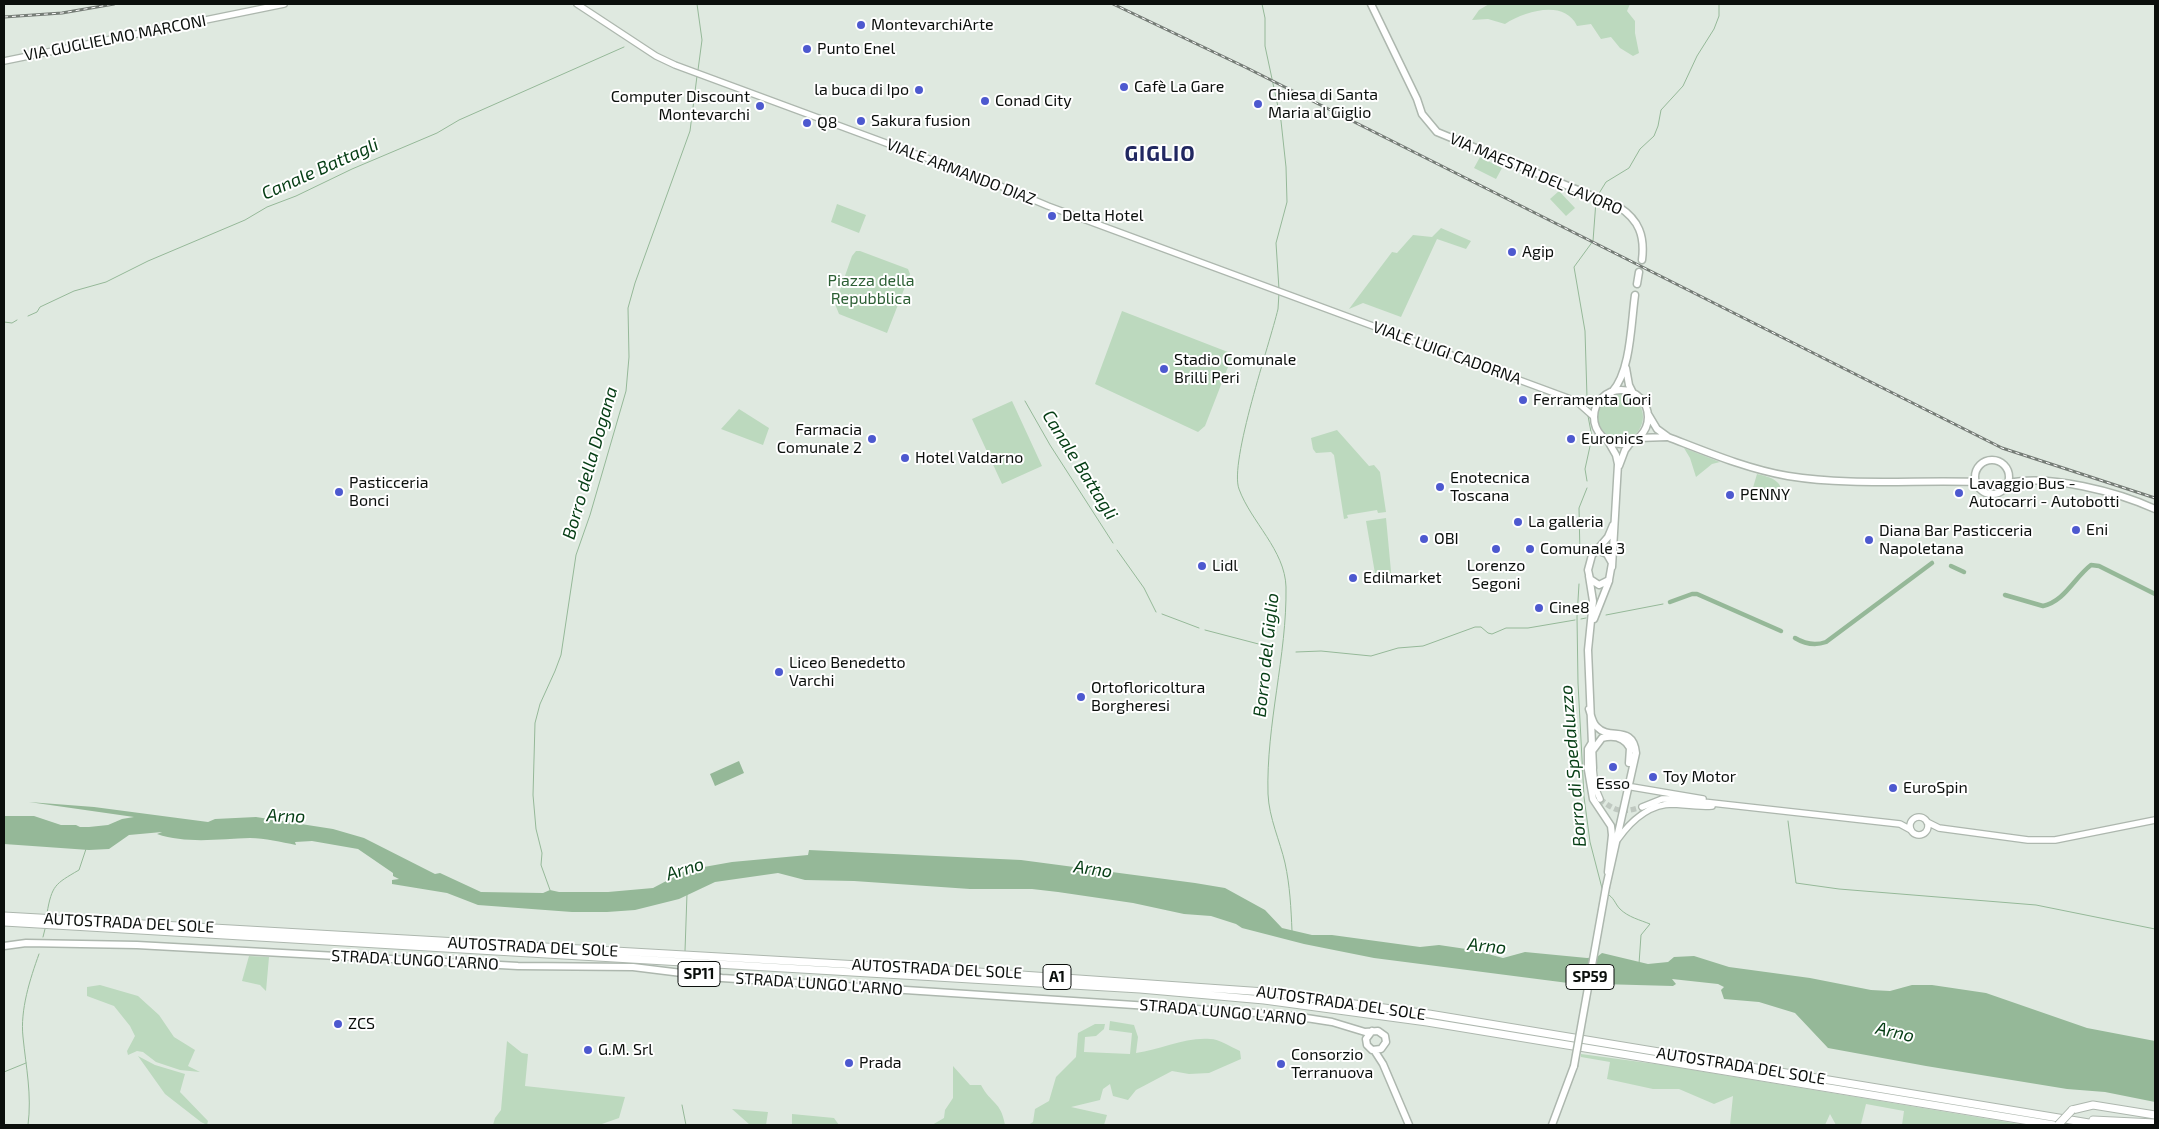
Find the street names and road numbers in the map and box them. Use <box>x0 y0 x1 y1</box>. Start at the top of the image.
street label: VIA GUGLIELMO MARCONI <box>22 11 208 65</box>
street label: VIA MAESTRI DEL LAVORO <box>1447 129 1625 219</box>
street label: VIALE ARMANDO DIAZ <box>884 135 1038 209</box>
street label: VIALE LUIGI CADORNA <box>1370 317 1524 389</box>
street label: AUTOSTRADA DEL SOLE <box>43 909 215 937</box>
street label: AUTOSTRADA DEL SOLE <box>447 933 619 961</box>
street label: STRADA LUNGO L'ARNO <box>331 946 499 974</box>
street label: AUTOSTRADA DEL SOLE <box>851 955 1023 983</box>
road number: SP11 <box>678 962 720 986</box>
road number: A1 <box>1043 964 1071 990</box>
road number: SP59 <box>1566 964 1614 990</box>
street label: STRADA LUNGO L'ARNO <box>735 969 903 999</box>
street label: AUTOSTRADA DEL SOLE <box>1255 982 1427 1024</box>
street label: STRADA LUNGO L'ARNO <box>1139 995 1307 1029</box>
street label: AUTOSTRADA DEL SOLE <box>1655 1043 1827 1089</box>

